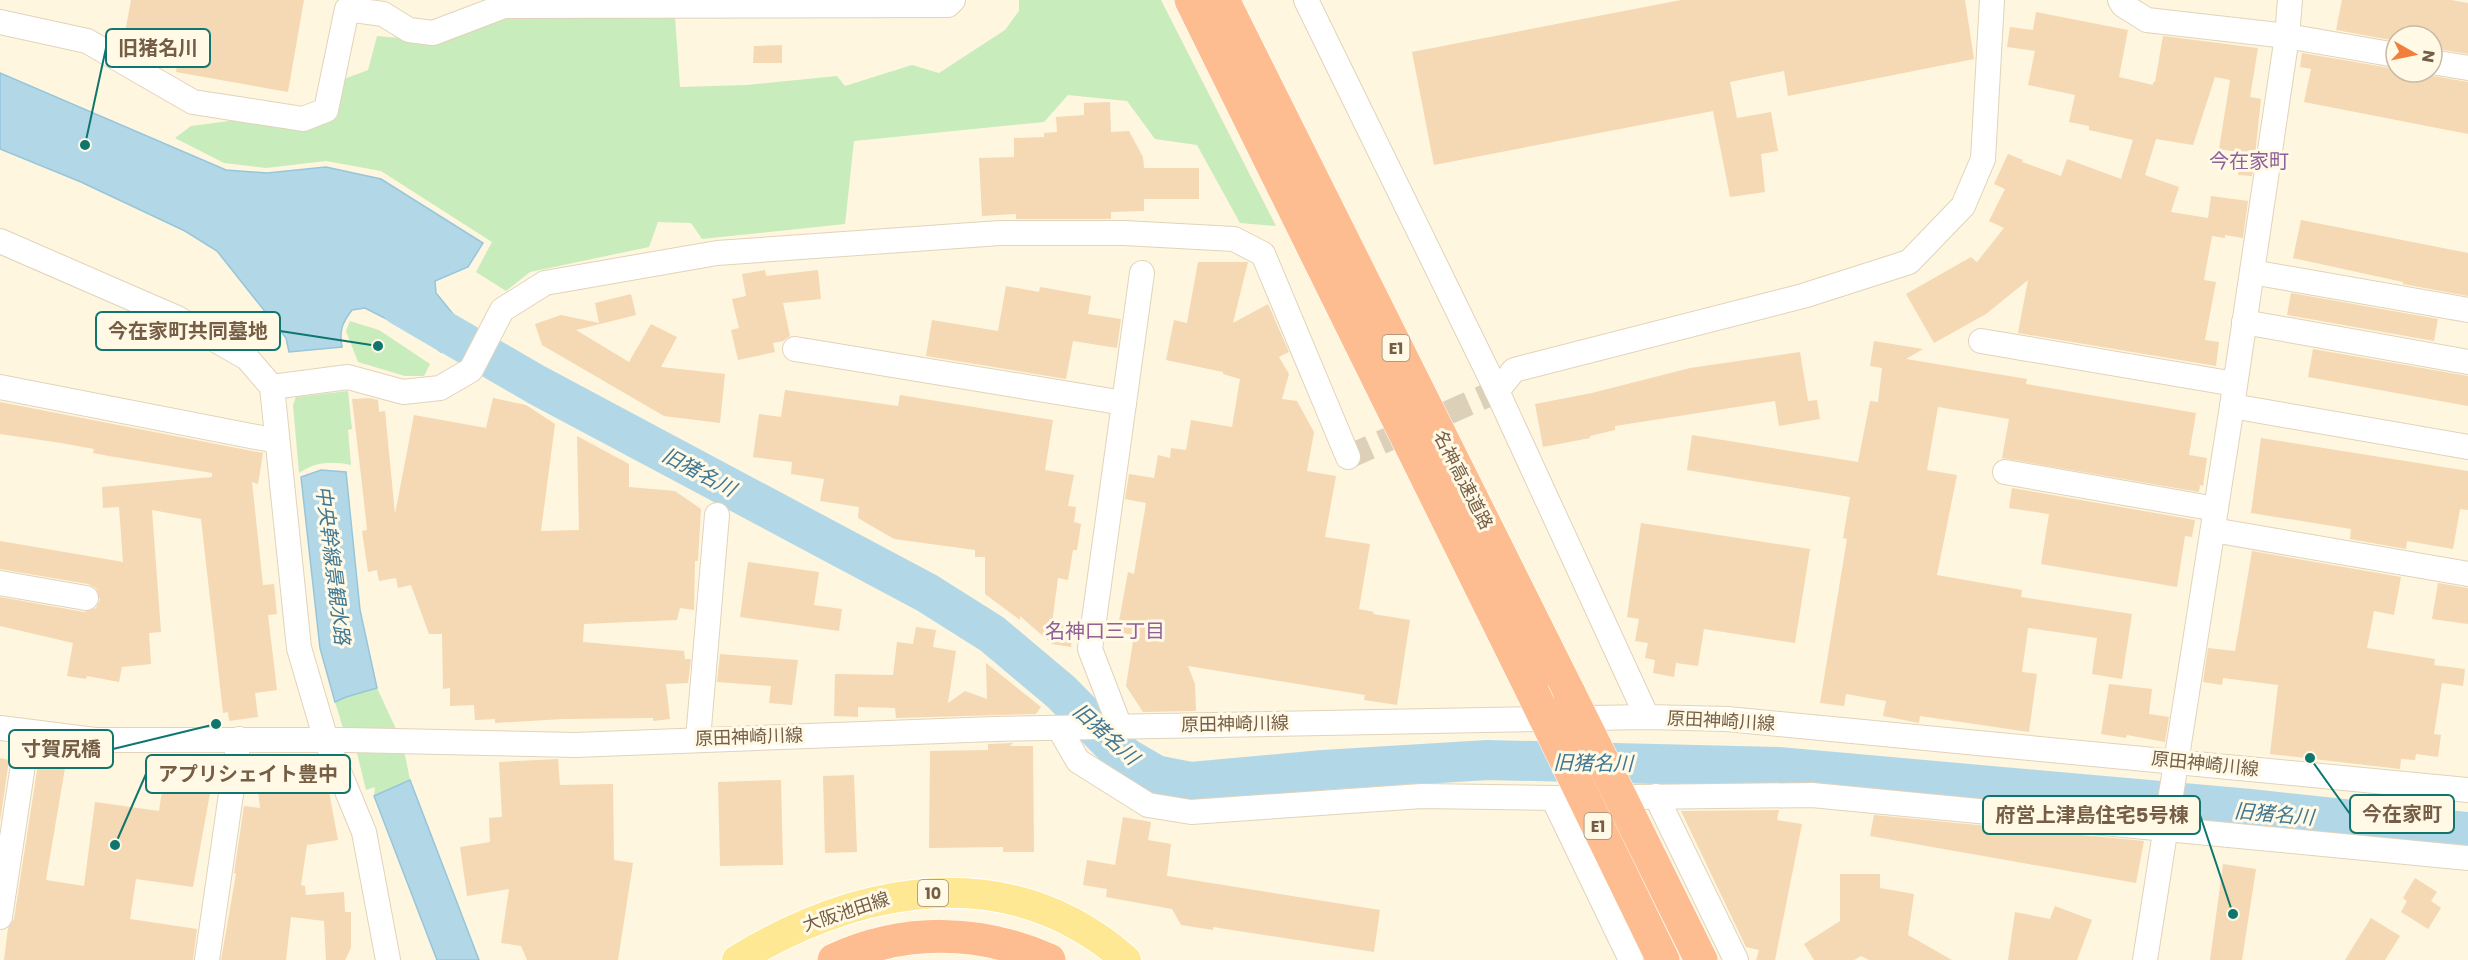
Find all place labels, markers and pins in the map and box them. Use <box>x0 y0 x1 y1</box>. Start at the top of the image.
callout: 旧猪名川 <box>106 29 210 67</box>
callout: 今在家町共同墓地 <box>96 312 280 350</box>
callout: 寸賀尻橋 <box>9 730 113 768</box>
callout: アプリシェイト豊中 <box>146 755 350 793</box>
callout: 今在家町 <box>2350 795 2454 833</box>
callout: 府営上津島住宅5号棟 <box>1983 796 2200 834</box>

